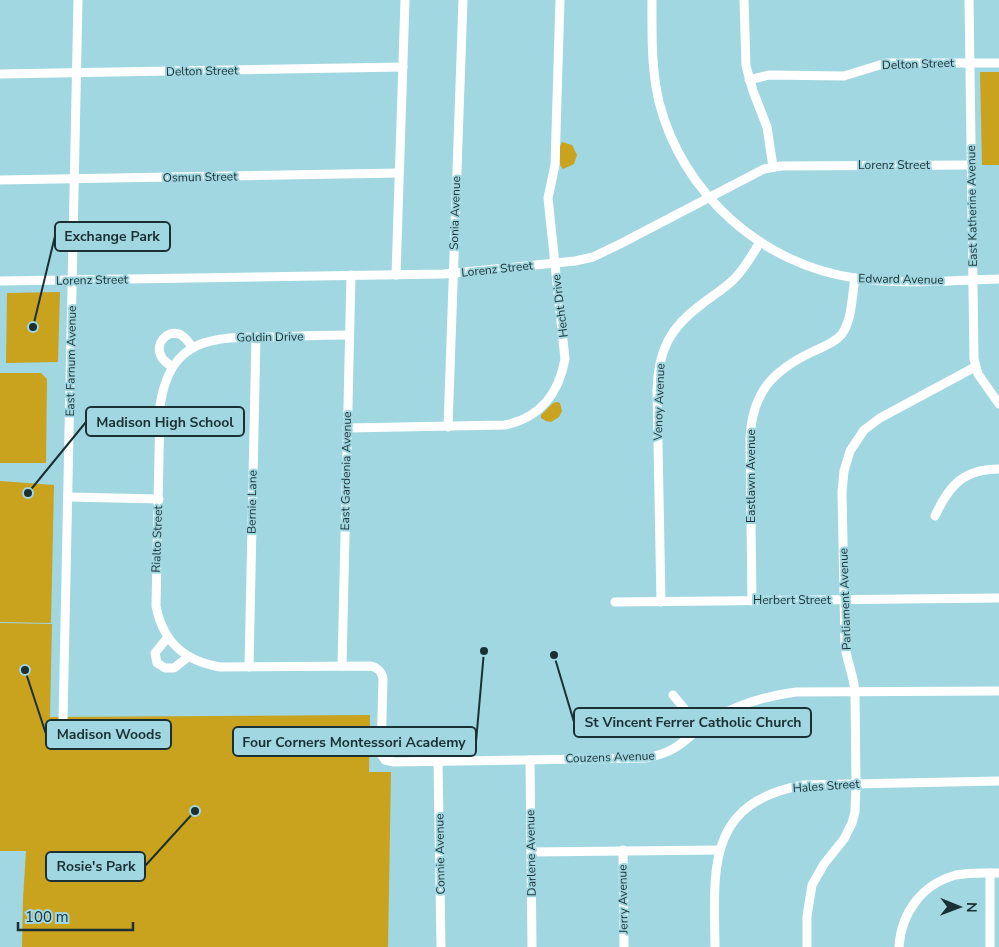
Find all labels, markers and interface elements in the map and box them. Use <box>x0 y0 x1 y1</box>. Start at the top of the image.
street label: Delton Street <box>882 55 955 73</box>
street label: Delton Street <box>166 62 239 80</box>
street label: East Katherine Avenue <box>963 145 981 267</box>
street label: Lorenz Street <box>858 157 931 173</box>
street label: Osmun Street <box>163 168 238 186</box>
street label: Sonia Avenue <box>446 176 464 250</box>
callout: Exchange Park <box>55 222 170 251</box>
text: Exchange Park <box>64 227 160 246</box>
street label: Lorenz Street <box>460 257 534 281</box>
street label: Edward Avenue <box>858 270 944 288</box>
street label: Lorenz Street <box>56 271 129 289</box>
street label: Hecht Drive <box>548 273 572 339</box>
street label: East Farnum Avenue <box>62 305 80 417</box>
street label: Goldin Drive <box>236 328 304 346</box>
street label: Venoy Avenue <box>650 363 668 442</box>
callout: Madison High School <box>86 407 244 436</box>
street label: East Gardenia Avenue <box>337 411 355 531</box>
text: Madison High School <box>96 413 234 432</box>
street label: Eastlawn Avenue <box>743 429 759 523</box>
street label: Bernie Lane <box>243 470 261 534</box>
street label: Rialto Street <box>148 504 166 573</box>
street label: Parliament Avenue <box>835 548 855 650</box>
street label: Herbert Street <box>753 592 832 608</box>
callout: St Vincent Ferrer Catholic Church <box>574 708 811 737</box>
text: St Vincent Ferrer Catholic Church <box>585 713 801 732</box>
callout: Madison Woods <box>46 720 171 749</box>
text: Madison Woods <box>57 725 162 744</box>
callout: Four Corners Montessori Academy <box>233 727 476 756</box>
text: Four Corners Montessori Academy <box>242 733 466 752</box>
street label: Couzens Avenue <box>565 747 655 767</box>
street label: Hales Street <box>792 776 861 796</box>
street label: Darlene Avenue <box>522 810 540 896</box>
street label: Connie Avenue <box>431 813 449 895</box>
callout: Rosie's Park <box>46 852 145 881</box>
text: Rosie's Park <box>57 857 136 876</box>
street label: Jerry Avenue <box>614 864 632 935</box>
north arrow <box>934 882 984 932</box>
scale bar <box>18 900 132 932</box>
text: N <box>962 902 981 913</box>
text: 100 m <box>25 907 69 927</box>

